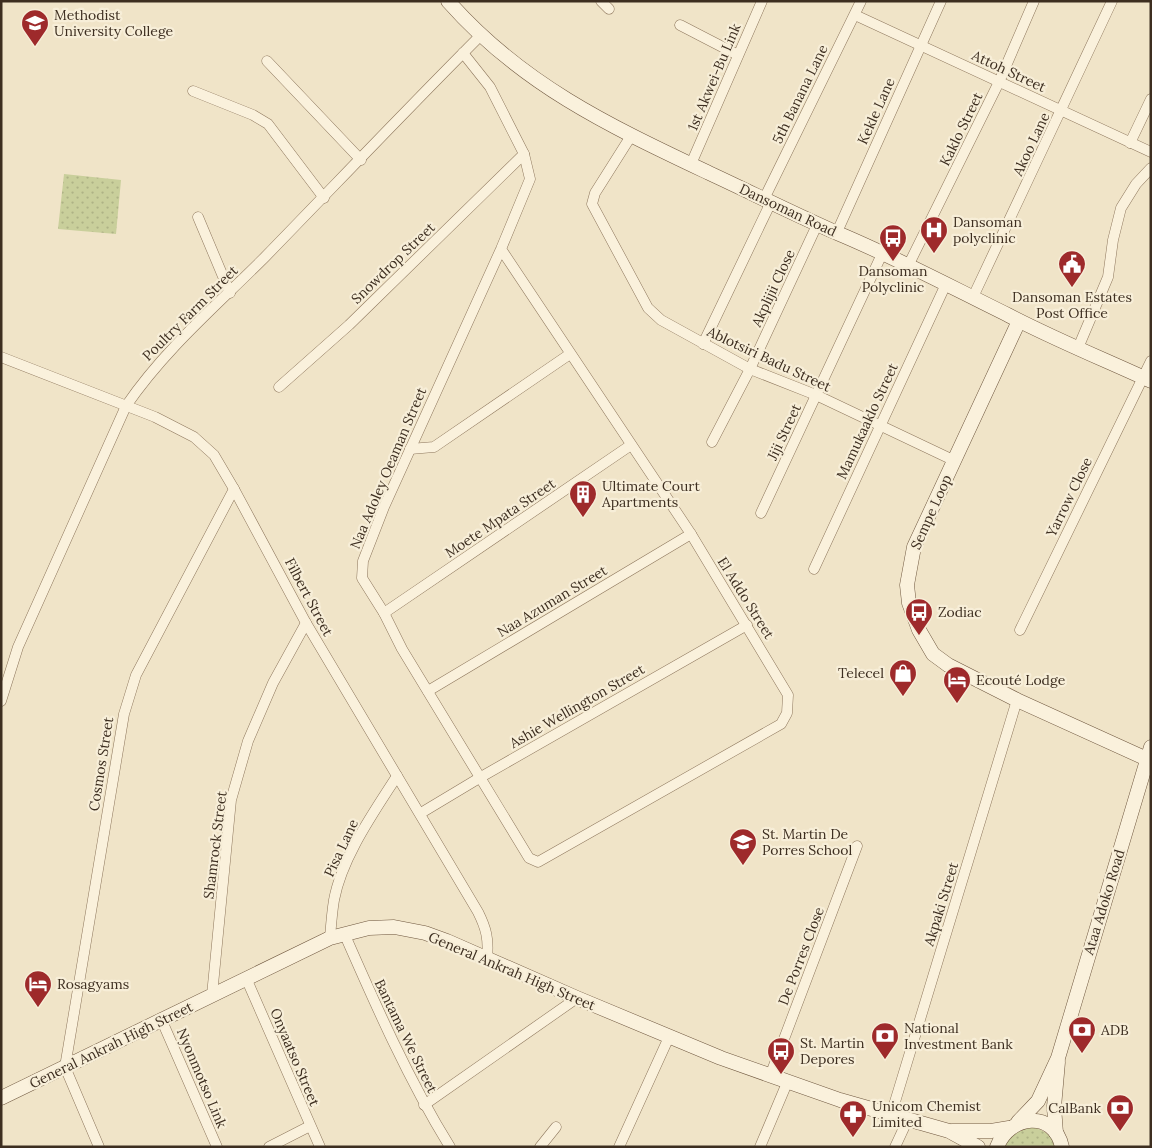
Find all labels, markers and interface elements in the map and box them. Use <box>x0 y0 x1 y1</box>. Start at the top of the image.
place label: Methodist University College <box>54 6 174 40</box>
school or university icon: Methodist University College <box>20 8 50 47</box>
street label: 1st Akwei-Bu Link <box>683 20 745 133</box>
street label: 5th Banana Lane <box>768 41 832 146</box>
street label: Attoh Street <box>968 46 1049 96</box>
street label: Kekle Lane <box>853 74 899 147</box>
street label: Kaklo Street <box>935 89 987 169</box>
street label: Akoo Lane <box>1008 109 1054 180</box>
street label: Dansoman Road <box>737 180 839 240</box>
place label: Dansoman polyclinic <box>953 213 1022 247</box>
hospital icon: Dansoman polyclinic <box>919 215 949 254</box>
street label: Snowdrop Street <box>347 218 439 308</box>
bus stop icon: Dansoman Polyclinic <box>878 223 908 262</box>
street label: Akplijii Close <box>747 246 799 331</box>
public building icon: Dansoman Estates Post Office <box>1057 249 1087 288</box>
street label: Poultry Farm Street <box>138 261 242 365</box>
place label: Dansoman Polyclinic <box>859 262 928 296</box>
place label: Dansoman Estates Post Office <box>1012 288 1132 322</box>
street label: Ablotsiri Badu Street <box>703 322 834 396</box>
street label: Mamukaaklo Street <box>832 360 902 482</box>
street label: Naa Adoley Oeaman Street <box>346 384 430 552</box>
street label: Jiji Street <box>763 400 805 464</box>
street label: Yarrow Close <box>1042 454 1096 541</box>
street label: Sempe Loop <box>906 472 956 552</box>
street label: Moete Mpata Street <box>441 474 559 562</box>
place label: Ultimate Court Apartments <box>601 477 701 511</box>
building icon: Ultimate Court Apartments <box>568 479 598 518</box>
street label: El Addo Street <box>714 554 779 643</box>
street label: Filbert Street <box>281 555 337 640</box>
street label: Naa Azuman Street <box>494 561 611 641</box>
bus stop icon: Zodiac <box>904 597 934 636</box>
place label: Zodiac <box>938 603 982 621</box>
shop icon: Telecel <box>888 658 918 697</box>
street label: Ashie Wellington Street <box>505 660 648 753</box>
place label: Telecel <box>838 664 884 682</box>
hotel icon: Ecouté Lodge <box>942 665 972 704</box>
place label: Ecouté Lodge <box>976 671 1066 689</box>
street label: Cosmos Street <box>85 715 117 812</box>
street label: Shamrock Street <box>199 789 231 900</box>
street label: Pisa Lane <box>320 816 362 880</box>
place label: St. Martin De Porres School <box>762 825 852 859</box>
school or university icon: St. Martin De Porres School <box>728 827 758 866</box>
street label: Ataa Adoko Road <box>1079 847 1129 958</box>
street label: Akpaki Street <box>919 859 962 949</box>
street label: De Porres Close <box>774 904 828 1008</box>
street label: General Ankrah High Street <box>426 928 599 1015</box>
hotel icon: Rosagyams <box>23 969 53 1008</box>
place label: Rosagyams <box>57 975 129 993</box>
street label: Bantama We Street <box>371 976 442 1097</box>
street label: General Ankrah High Street <box>26 997 196 1092</box>
street label: Onyaatso Street <box>266 1005 324 1109</box>
bank icon: ADB <box>1067 1015 1097 1054</box>
place label: National Investment Bank <box>904 1019 1013 1053</box>
bank icon: National Investment Bank <box>870 1021 900 1060</box>
place label: ADB <box>1100 1021 1129 1039</box>
street label: Nyonmotso Link <box>173 1025 231 1131</box>
place label: St. Martin Depores <box>800 1034 865 1068</box>
bus stop icon: St. Martin Depores <box>766 1036 796 1075</box>
bank icon: CalBank <box>1105 1093 1135 1132</box>
place label: Unicom Chemist Limited <box>872 1097 981 1131</box>
pharmacy icon: Unicom Chemist Limited <box>838 1099 868 1138</box>
place label: CalBank <box>1048 1099 1101 1117</box>

